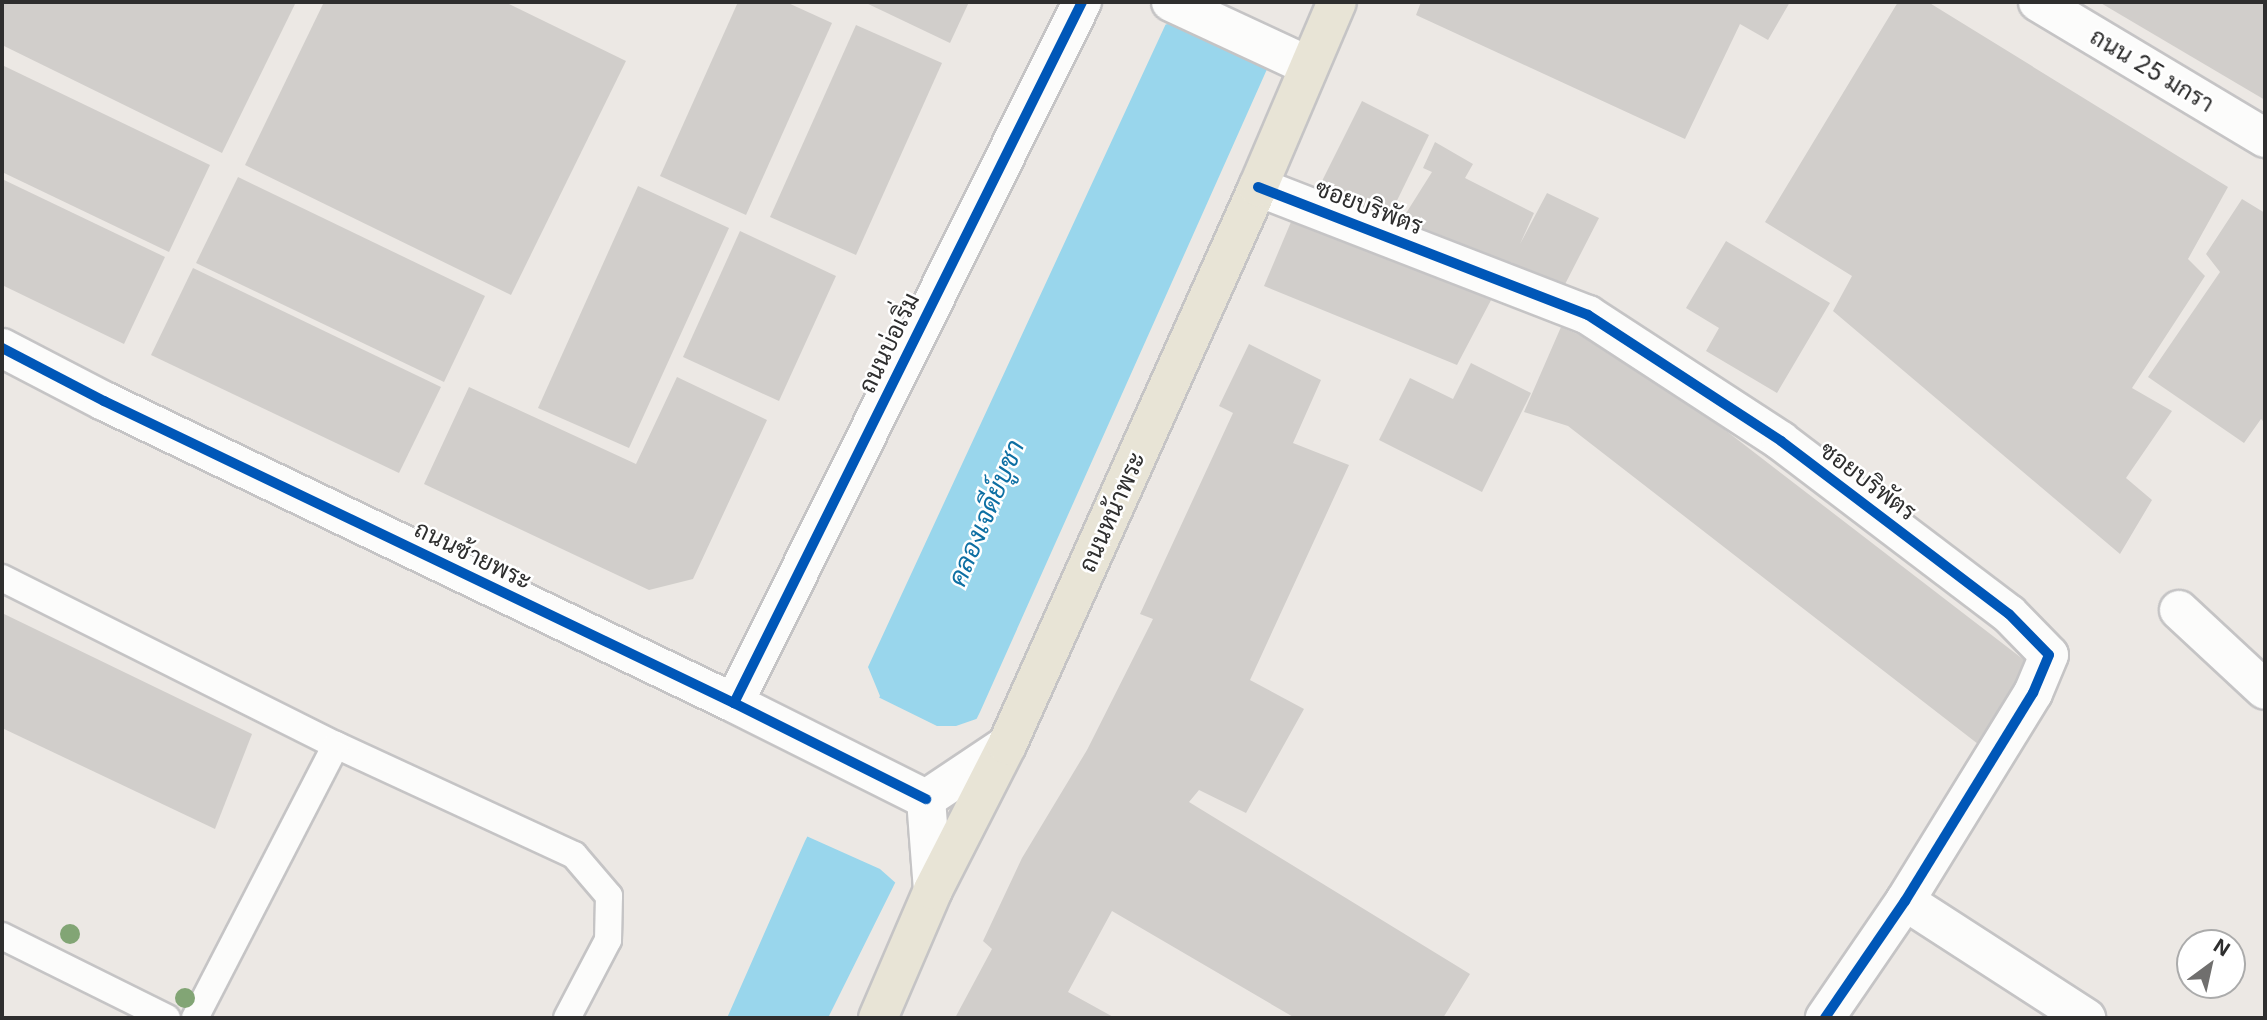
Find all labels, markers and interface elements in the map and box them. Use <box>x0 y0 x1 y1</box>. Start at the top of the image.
street label: ถนน 25 มกรา <box>2085 22 2219 118</box>
street label: ซอยบริพัตร <box>1311 173 1427 241</box>
street label: ถนนบ่อเริ่ม <box>852 288 926 398</box>
water label: คลองเจดีย์บูชา <box>941 435 1031 591</box>
street label: ซอยบริพัตร <box>1814 435 1922 527</box>
street label: ถนนหน้าพระ <box>1073 447 1151 577</box>
street label: ถนนซ้ายพระ <box>410 514 536 596</box>
north arrow <box>2176 929 2246 999</box>
text: N <box>2209 934 2234 961</box>

